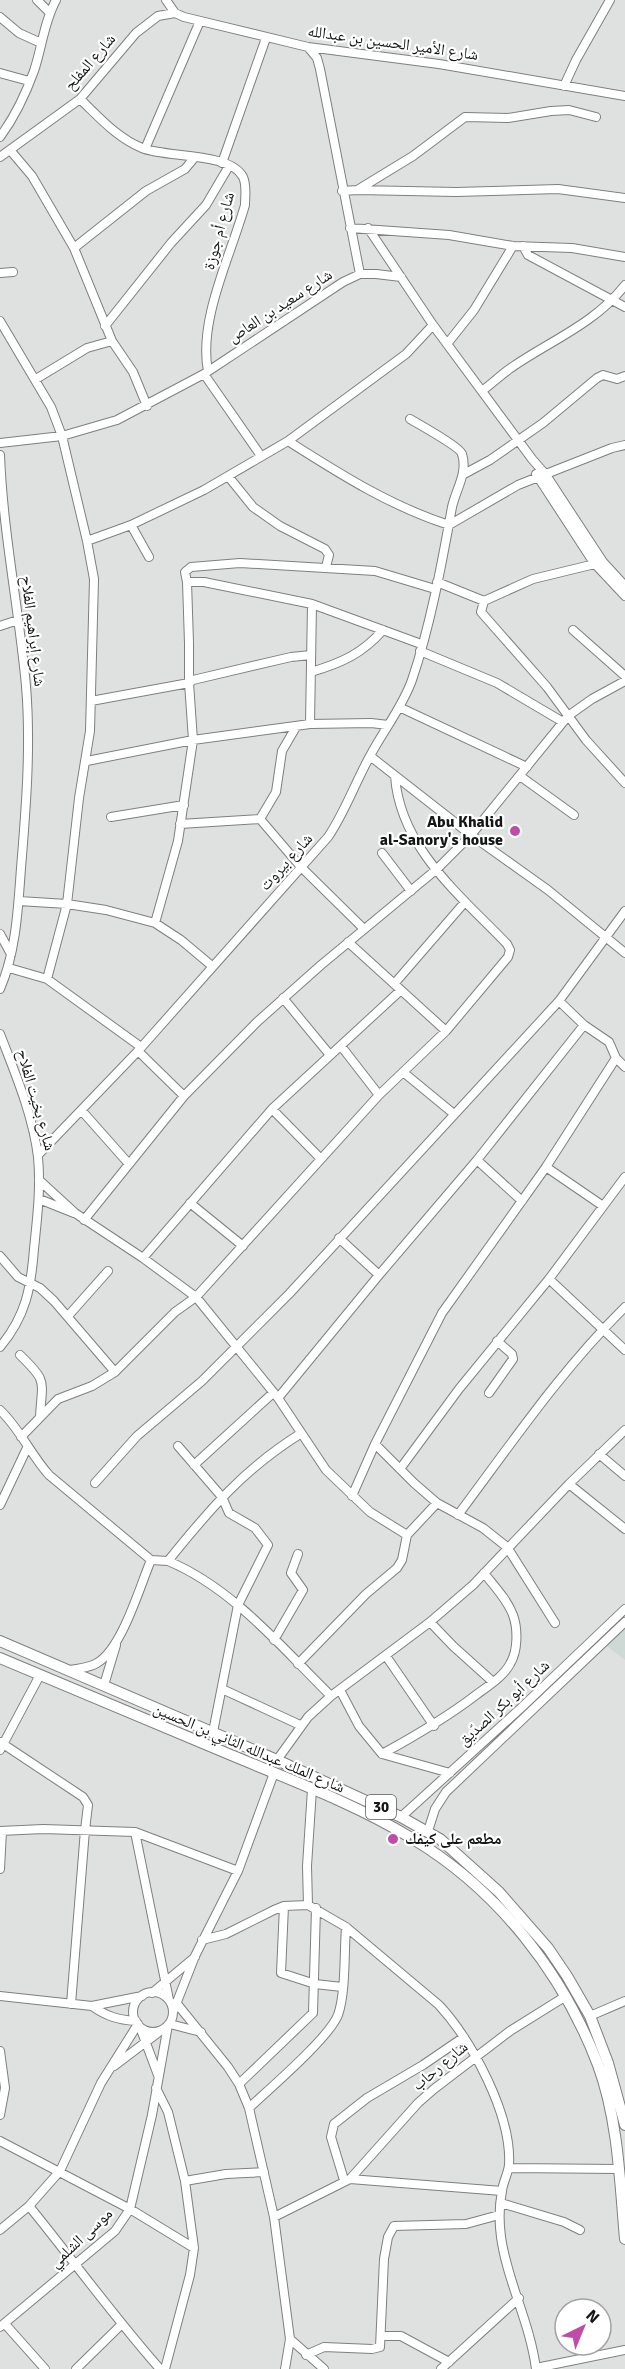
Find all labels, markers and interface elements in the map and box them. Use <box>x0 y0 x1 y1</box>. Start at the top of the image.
street label: شارع الأمير الحسين بن عبدالله <box>306 21 480 65</box>
street label: شارع المفلح <box>60 30 120 94</box>
street label: شارع أم جوزة <box>199 190 239 272</box>
street label: شارع سعيد بن العاص <box>224 265 336 347</box>
street label: شارع إبراهيم الفلاح <box>16 574 50 688</box>
place label: Abu Khalid al-Sanory's house <box>380 812 503 850</box>
marker: Abu Khalid al-Sanory's house <box>508 824 522 838</box>
street label: شارع بيروت <box>255 829 317 895</box>
street label: شارع بخيت الفلاح <box>12 1047 60 1153</box>
street label: شارع أبو بكر الصدّيق <box>454 1655 554 1751</box>
street label: شارع الملك عبدالله الثاني بن الحسين <box>149 1699 348 1799</box>
road number: 30 <box>366 1795 396 1819</box>
place label: مطعم على كيفك <box>405 1829 502 1850</box>
marker: مطعم على كيفك <box>386 1832 400 1846</box>
street label: شارع رحاب <box>408 2037 472 2095</box>
street label: موسى الشلمي <box>45 2204 118 2274</box>
north arrow <box>553 2297 613 2357</box>
text: N <box>582 2306 603 2328</box>

